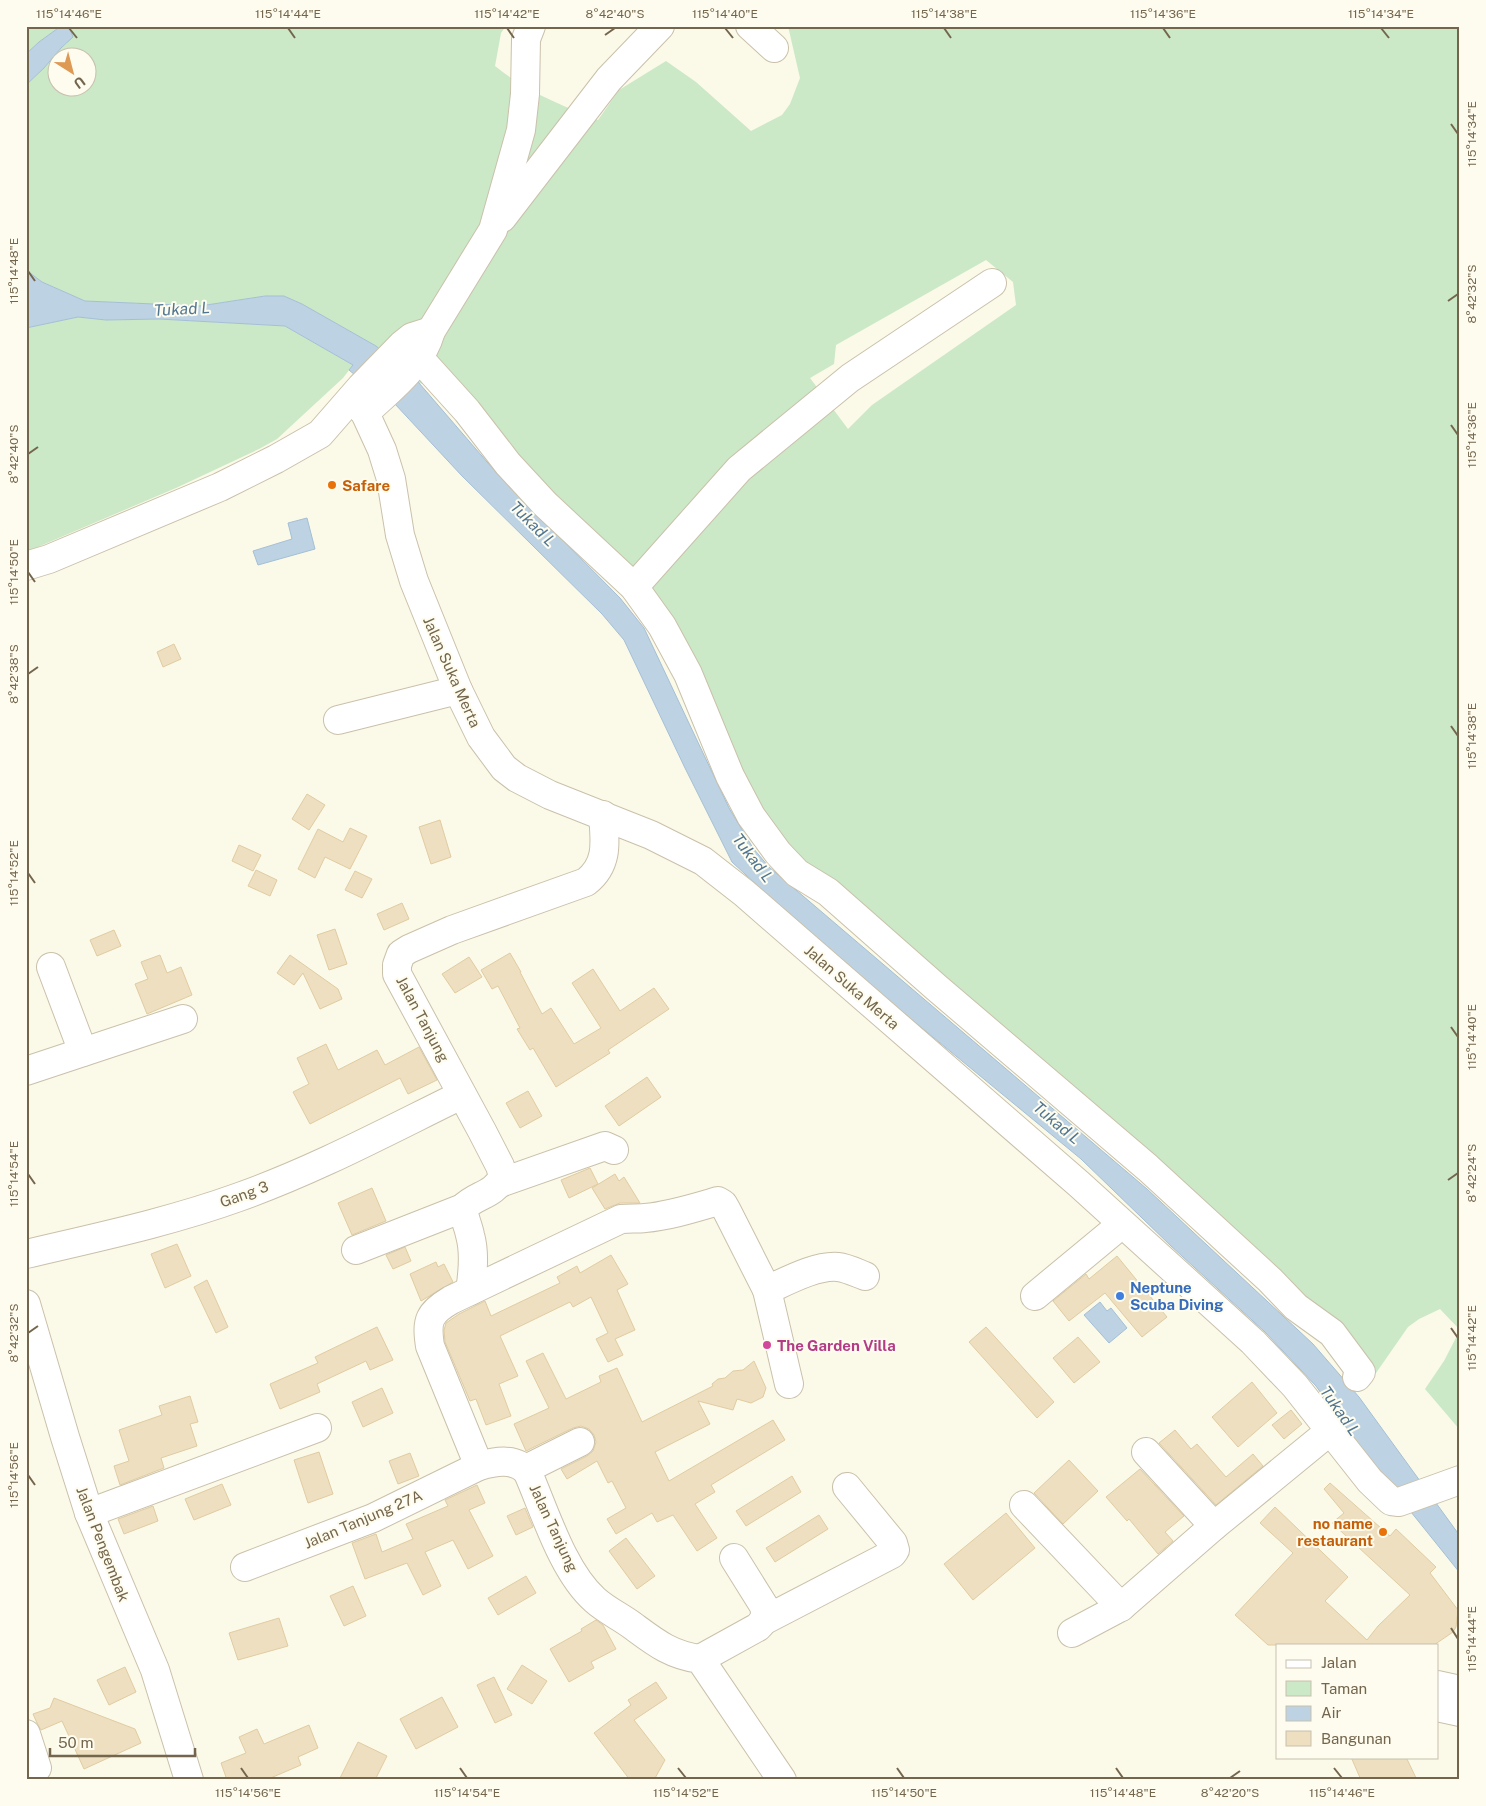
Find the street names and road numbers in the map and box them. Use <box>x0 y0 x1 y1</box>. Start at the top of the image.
street label: Jalan Suka Merta <box>420 614 484 730</box>
street label: Jalan Suka Merta <box>801 941 903 1033</box>
street label: Jalan Tanjung <box>393 973 453 1065</box>
street label: Gang 3 <box>217 1177 271 1211</box>
street label: Jalan Tanjung <box>526 1481 582 1575</box>
street label: Jalan Pengembak <box>73 1484 133 1604</box>
street label: Jalan Tanjung 27A <box>301 1486 425 1552</box>

